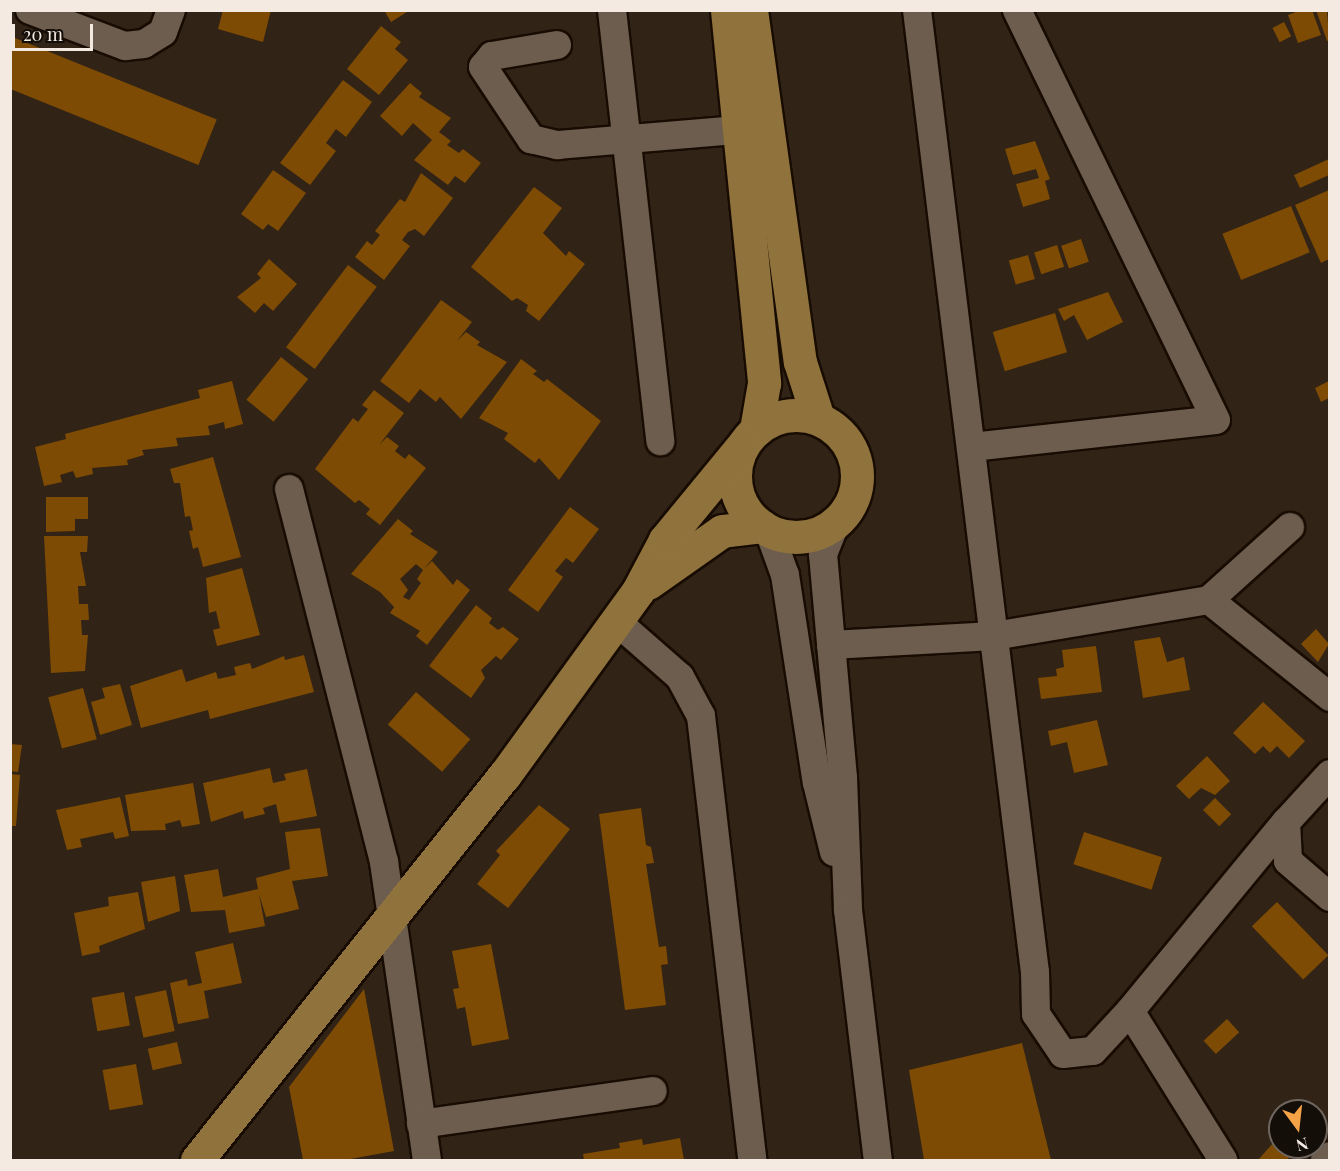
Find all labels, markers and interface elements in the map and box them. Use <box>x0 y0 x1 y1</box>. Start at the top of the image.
scale bar <box>15 12 96 50</box>
text: 20 m <box>23 22 63 46</box>
north arrow <box>1268 1099 1328 1159</box>
text: N <box>1294 1133 1311 1157</box>

